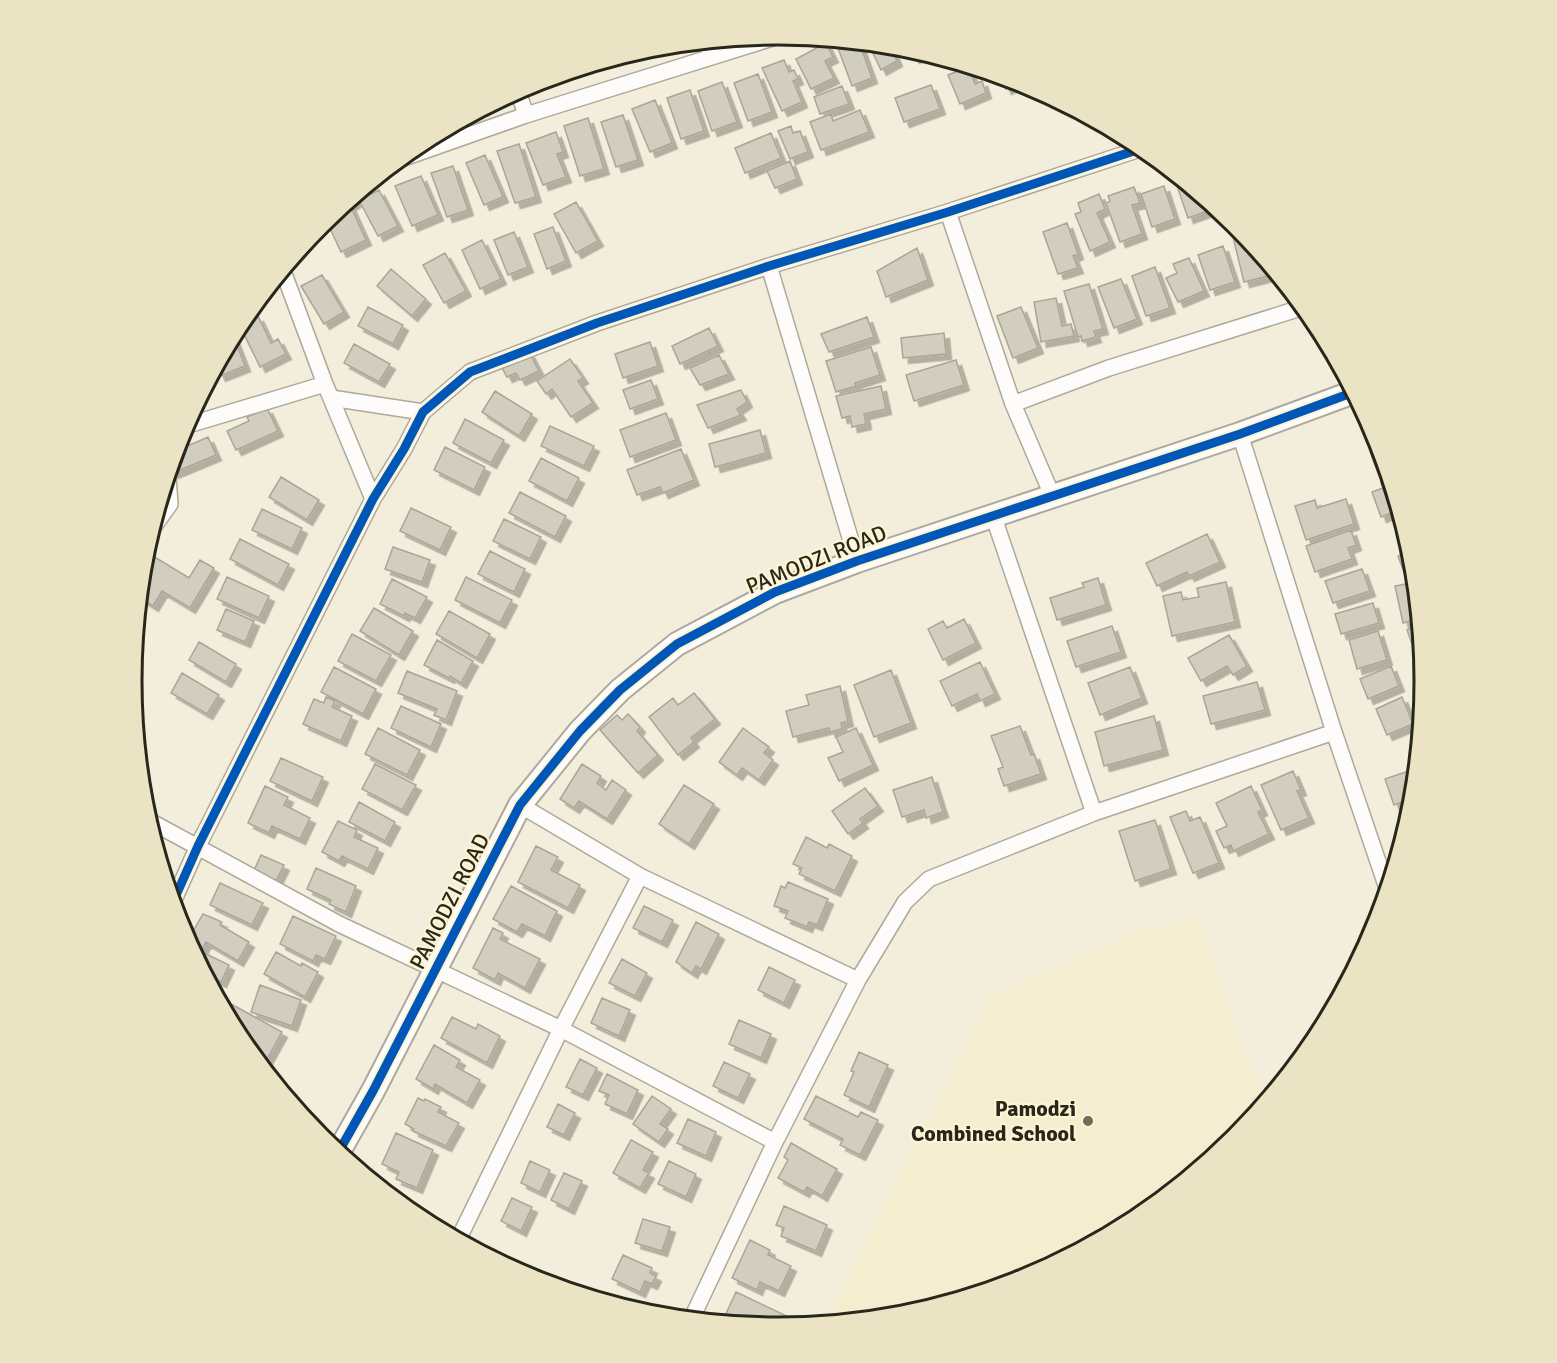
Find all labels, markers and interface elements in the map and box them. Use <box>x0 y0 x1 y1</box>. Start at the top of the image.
street label: PAMODZI ROAD <box>742 519 890 600</box>
street label: PAMODZI ROAD <box>404 829 495 974</box>
place label: Pamodzi Combined School <box>911 1095 1076 1147</box>
marker: Pamodzi Combined School <box>1081 1114 1095 1128</box>

